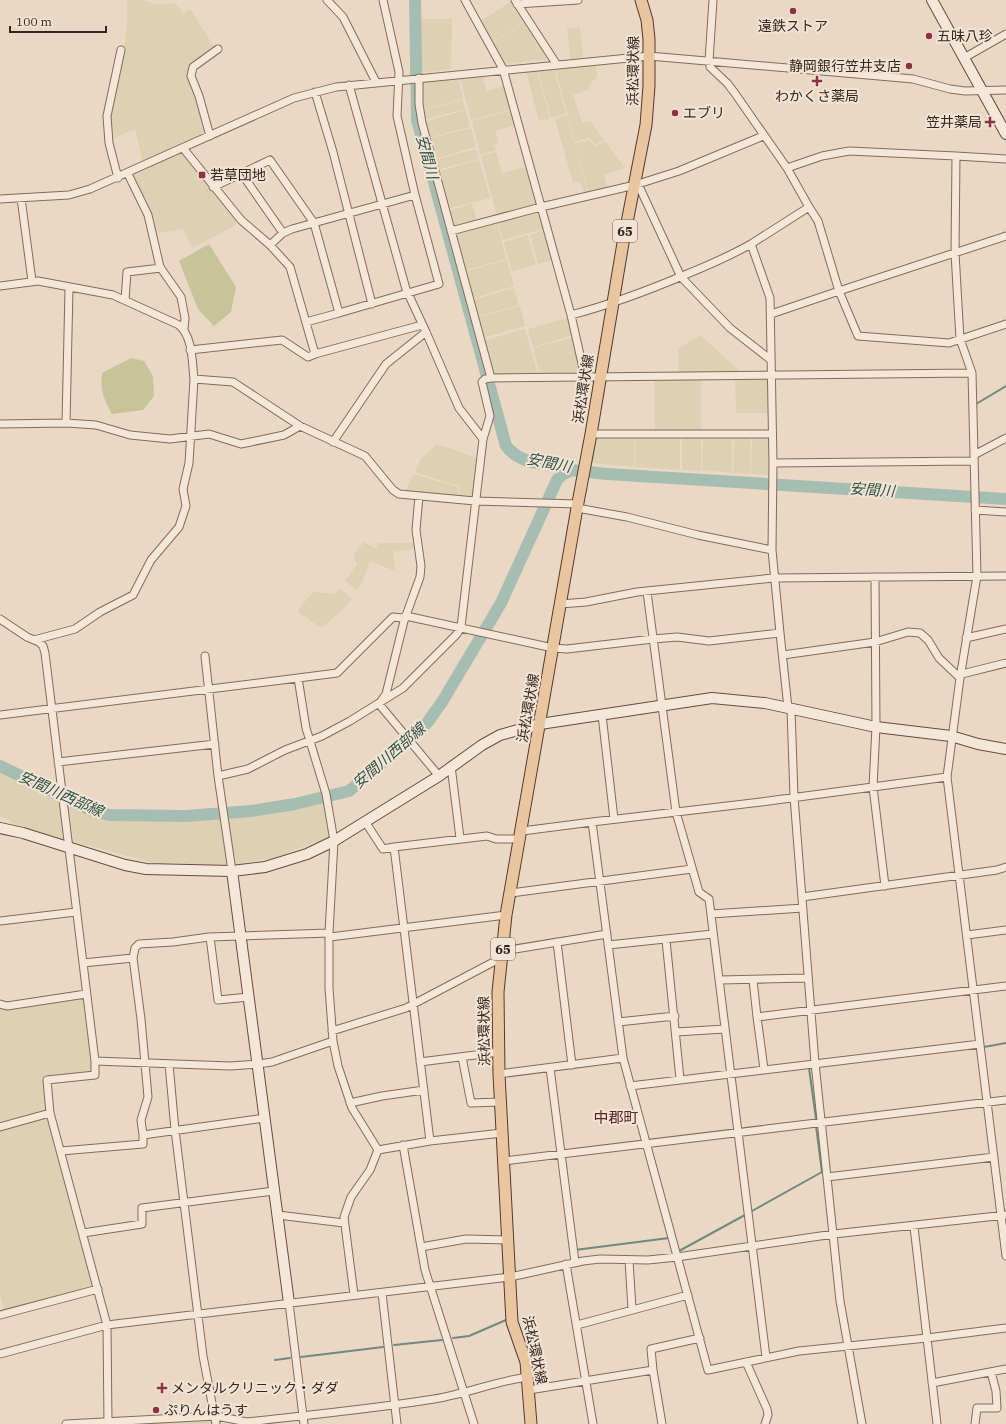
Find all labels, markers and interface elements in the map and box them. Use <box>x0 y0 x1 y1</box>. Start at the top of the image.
marker: 遠鉄ストア <box>788 6 798 16</box>
scale bar <box>10 8 106 34</box>
text: 100 m <box>16 14 52 29</box>
place label: 遠鉄ストア <box>758 17 828 35</box>
place label: 五味八珍 <box>937 27 993 45</box>
marker: 五味八珍 <box>924 31 934 41</box>
street label: 浜松環状線 <box>623 36 643 106</box>
place label: 静岡銀行笠井支店 <box>789 57 901 75</box>
marker: 静岡銀行笠井支店 <box>904 61 914 71</box>
marker: わかくさ薬局 <box>812 76 822 86</box>
place label: わかくさ薬局 <box>775 87 859 105</box>
place label: エブリ <box>683 104 725 122</box>
marker: エブリ <box>670 108 680 118</box>
place label: 笠井薬局 <box>926 113 982 131</box>
marker: 笠井薬局 <box>985 117 995 127</box>
water label: 安間川 <box>412 133 443 183</box>
place label: 若草団地 <box>210 166 266 184</box>
marker: 若草団地 <box>197 170 207 180</box>
road number: 65 <box>613 220 637 242</box>
street label: 浜松環状線 <box>569 353 597 425</box>
water label: 安間川 <box>525 449 575 477</box>
water label: 安間川 <box>849 478 897 501</box>
street label: 浜松環状線 <box>513 672 543 744</box>
water label: 安間川西部線 <box>348 718 430 792</box>
water label: 安間川西部線 <box>16 767 108 821</box>
road number: 65 <box>491 938 515 960</box>
street label: 浜松環状線 <box>474 996 494 1066</box>
district label: 中郡町 <box>593 1108 639 1127</box>
street label: 浜松環状線 <box>519 1314 551 1386</box>
place label: メンタルクリニック・ダダ <box>171 1379 339 1397</box>
marker: メンタルクリニック・ダダ <box>156 1382 168 1394</box>
place label: ぷりんはうす <box>164 1401 248 1419</box>
marker: ぷりんはうす <box>151 1405 161 1415</box>

